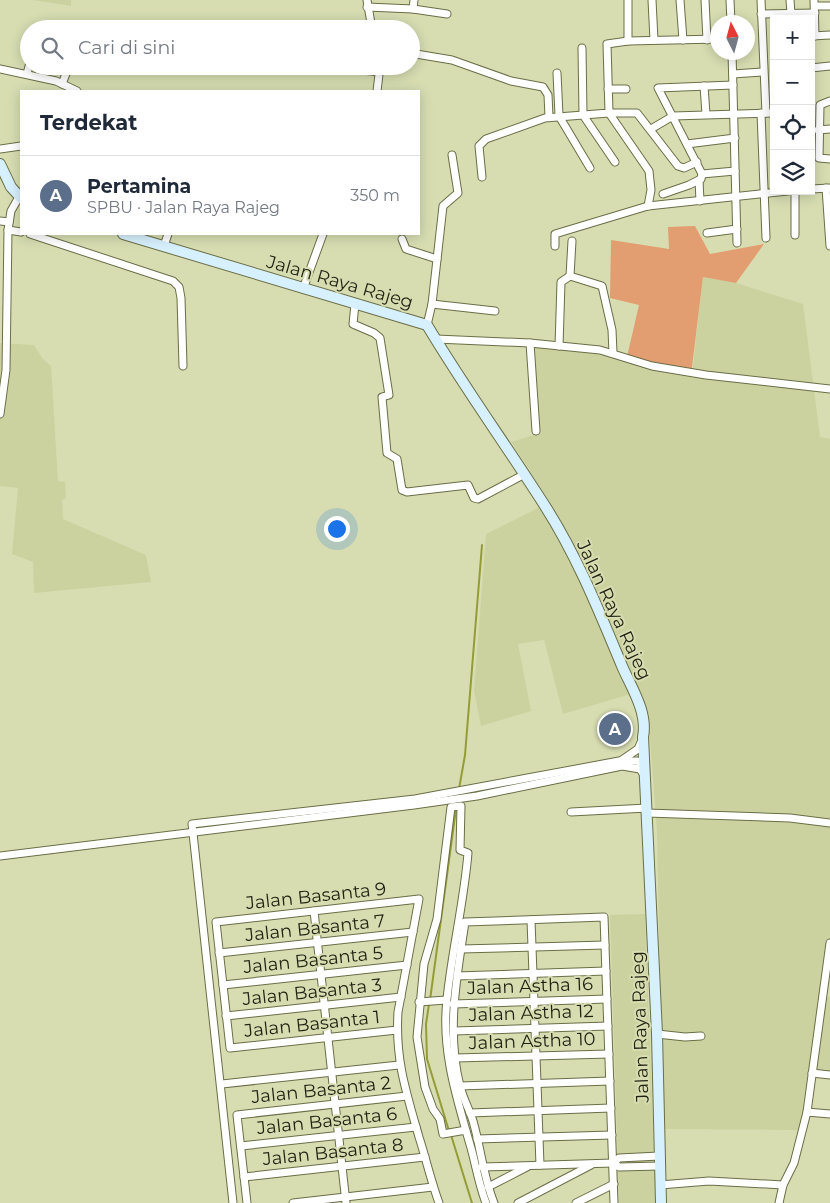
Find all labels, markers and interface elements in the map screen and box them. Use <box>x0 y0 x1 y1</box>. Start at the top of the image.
north arrow <box>710 15 755 60</box>
map controls <box>770 15 815 195</box>
button: + <box>770 15 815 60</box>
search box <box>20 20 420 75</box>
icon: search <box>38 34 66 62</box>
text: Cari di sini <box>78 36 175 59</box>
button: − <box>770 60 815 105</box>
button: locate <box>770 105 815 150</box>
text: Terdekat <box>40 110 137 135</box>
button: layers <box>770 150 815 195</box>
text: Pertamina <box>87 175 191 198</box>
text: A <box>50 186 62 205</box>
text: 350 m <box>350 186 400 205</box>
text: SPBU · Jalan Raya Rajeg <box>87 198 280 217</box>
street label: Jalan Raya Rajeg <box>263 250 416 313</box>
your location <box>324 516 350 542</box>
street label: Jalan Raya Rajeg <box>572 536 656 683</box>
pin: A <box>599 710 631 748</box>
street label: Jalan Basanta 9 <box>244 878 387 914</box>
street label: Jalan Basanta 7 <box>243 910 386 946</box>
street label: Jalan Basanta 5 <box>241 942 384 978</box>
street label: Jalan Raya Rajeg <box>626 951 654 1104</box>
street label: Jalan Astha 16 <box>466 973 593 999</box>
street label: Jalan Basanta 3 <box>240 974 383 1010</box>
street label: Jalan Astha 12 <box>467 1000 594 1026</box>
street label: Jalan Basanta 1 <box>242 1006 381 1042</box>
street label: Jalan Astha 10 <box>467 1028 596 1054</box>
street label: Jalan Basanta 2 <box>249 1072 392 1108</box>
street label: Jalan Basanta 6 <box>255 1103 398 1139</box>
street label: Jalan Basanta 8 <box>260 1134 405 1170</box>

